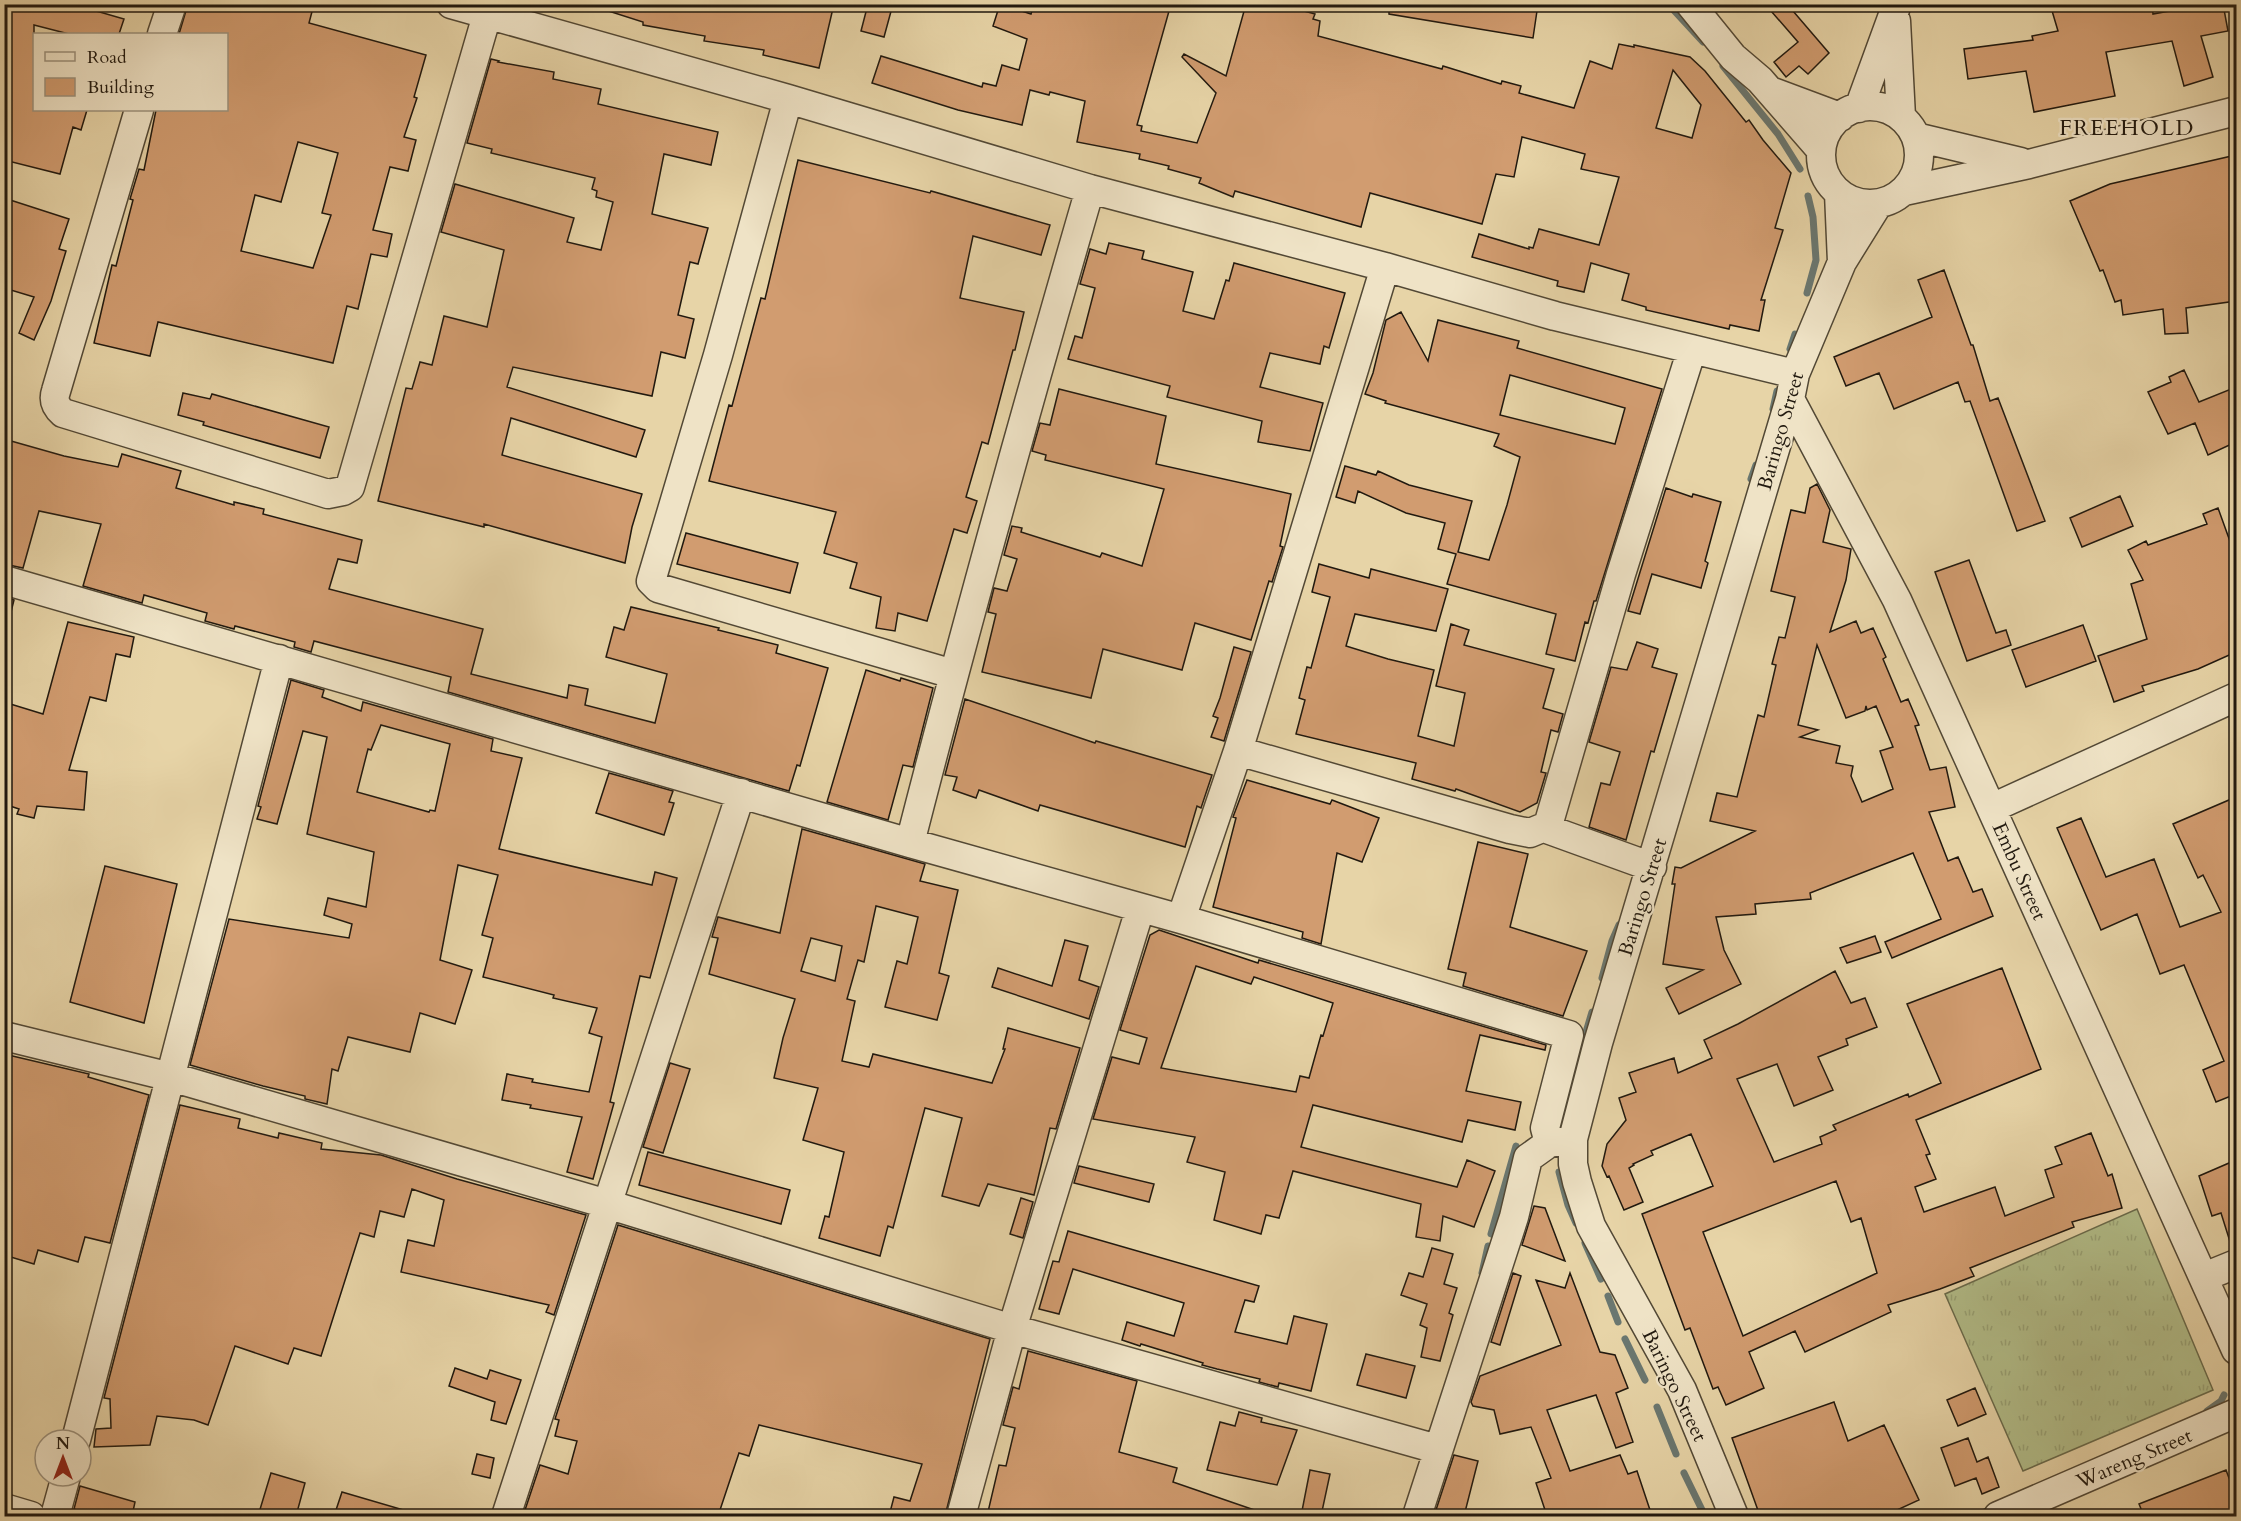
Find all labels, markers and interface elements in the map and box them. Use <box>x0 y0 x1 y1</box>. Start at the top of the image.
legend <box>33 33 228 111</box>
text: Road <box>87 45 127 70</box>
text: Building <box>87 75 155 100</box>
district label: FREEHOLD <box>2059 113 2195 143</box>
street label: Baringo Street <box>1751 368 1810 494</box>
street label: Embu Street <box>1986 818 2053 925</box>
street label: Baringo Street <box>1612 834 1673 959</box>
street label: Baringo Street <box>1636 1324 1714 1447</box>
street label: Wareng Street <box>2071 1422 2197 1495</box>
north arrow <box>33 1428 93 1488</box>
text: N <box>56 1433 70 1455</box>

